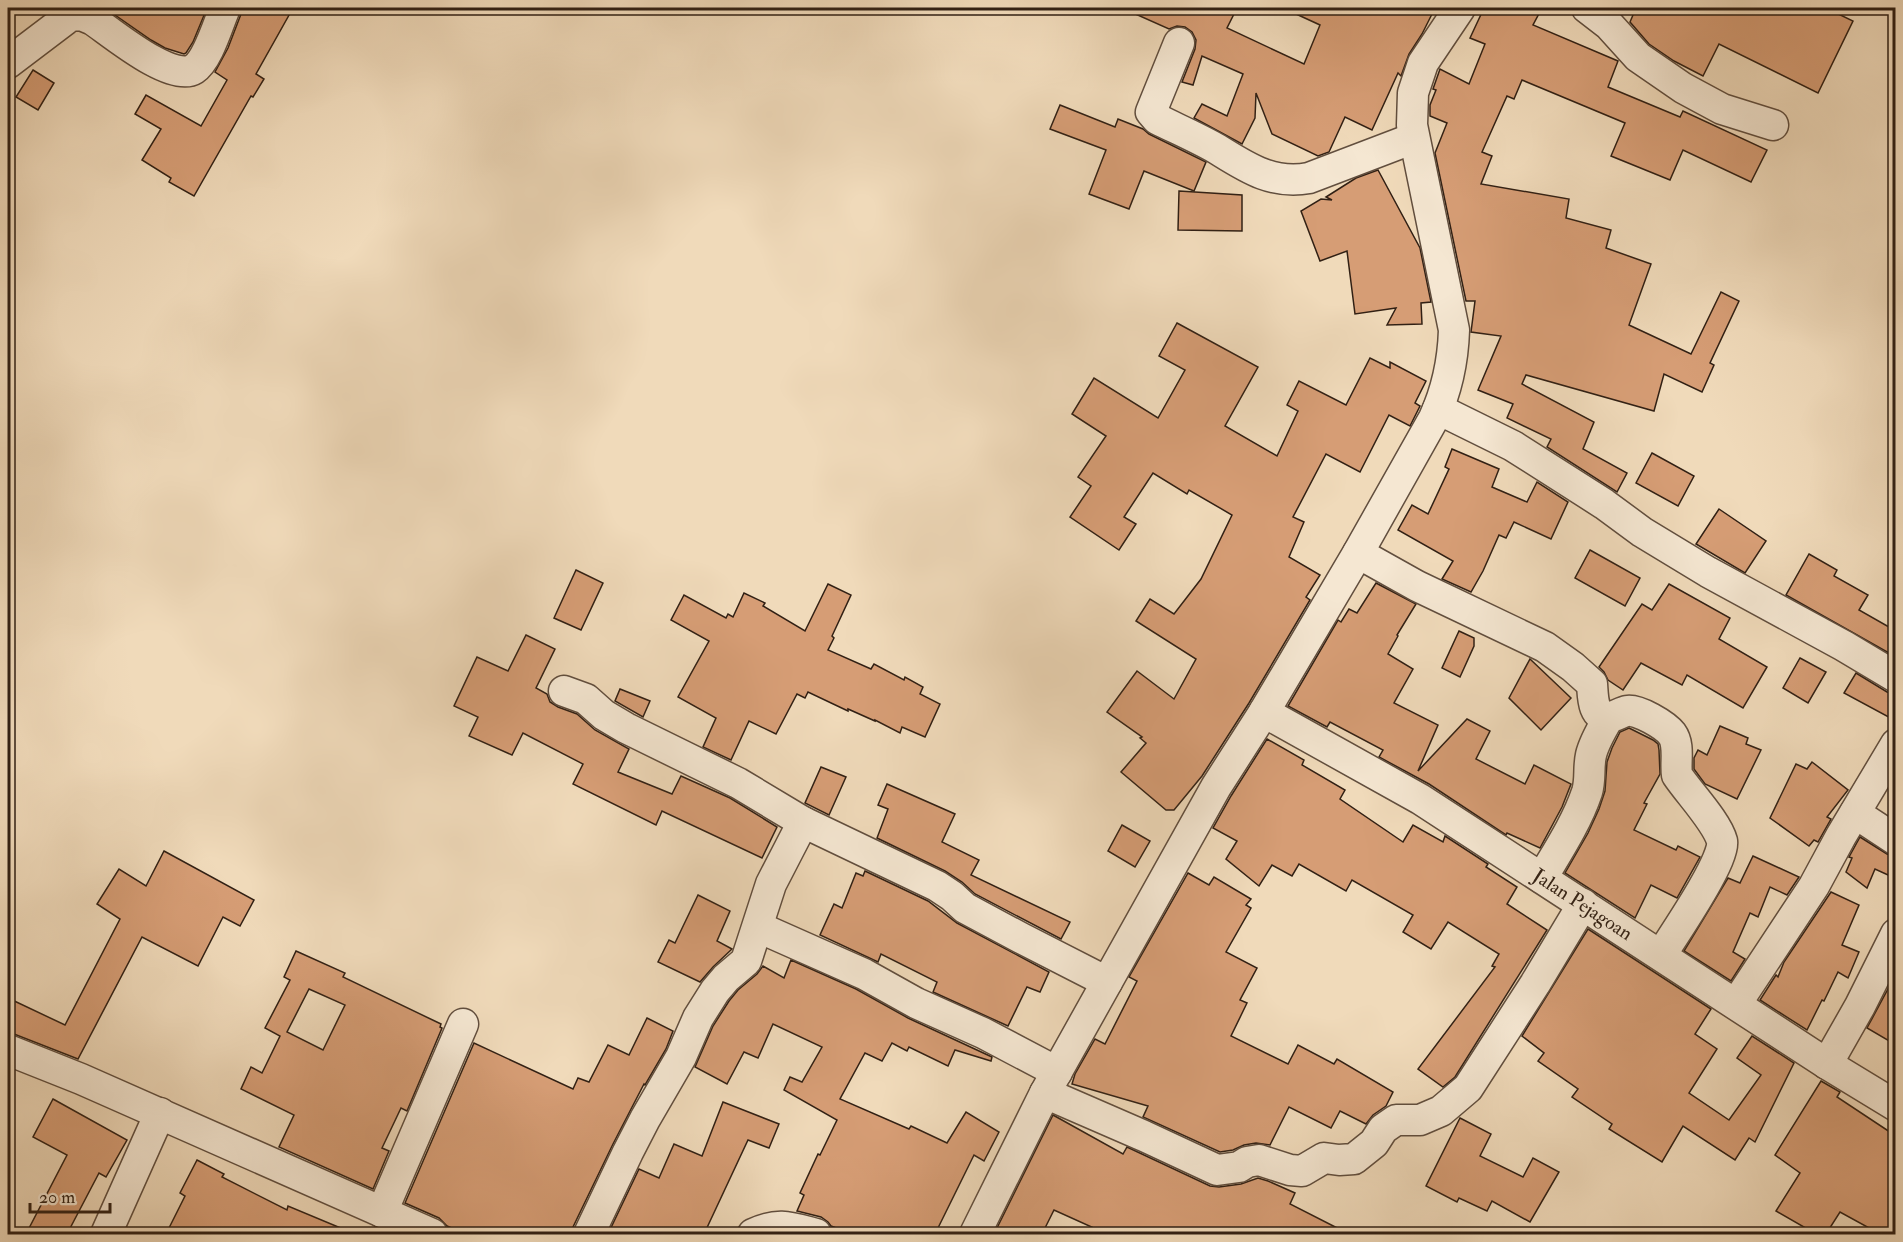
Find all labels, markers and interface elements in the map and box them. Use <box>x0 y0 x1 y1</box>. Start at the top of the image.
street label: Jalan Pejagoan <box>1527 862 1637 946</box>
scale bar <box>30 1176 110 1214</box>
text: 20 m <box>39 1186 75 1209</box>

